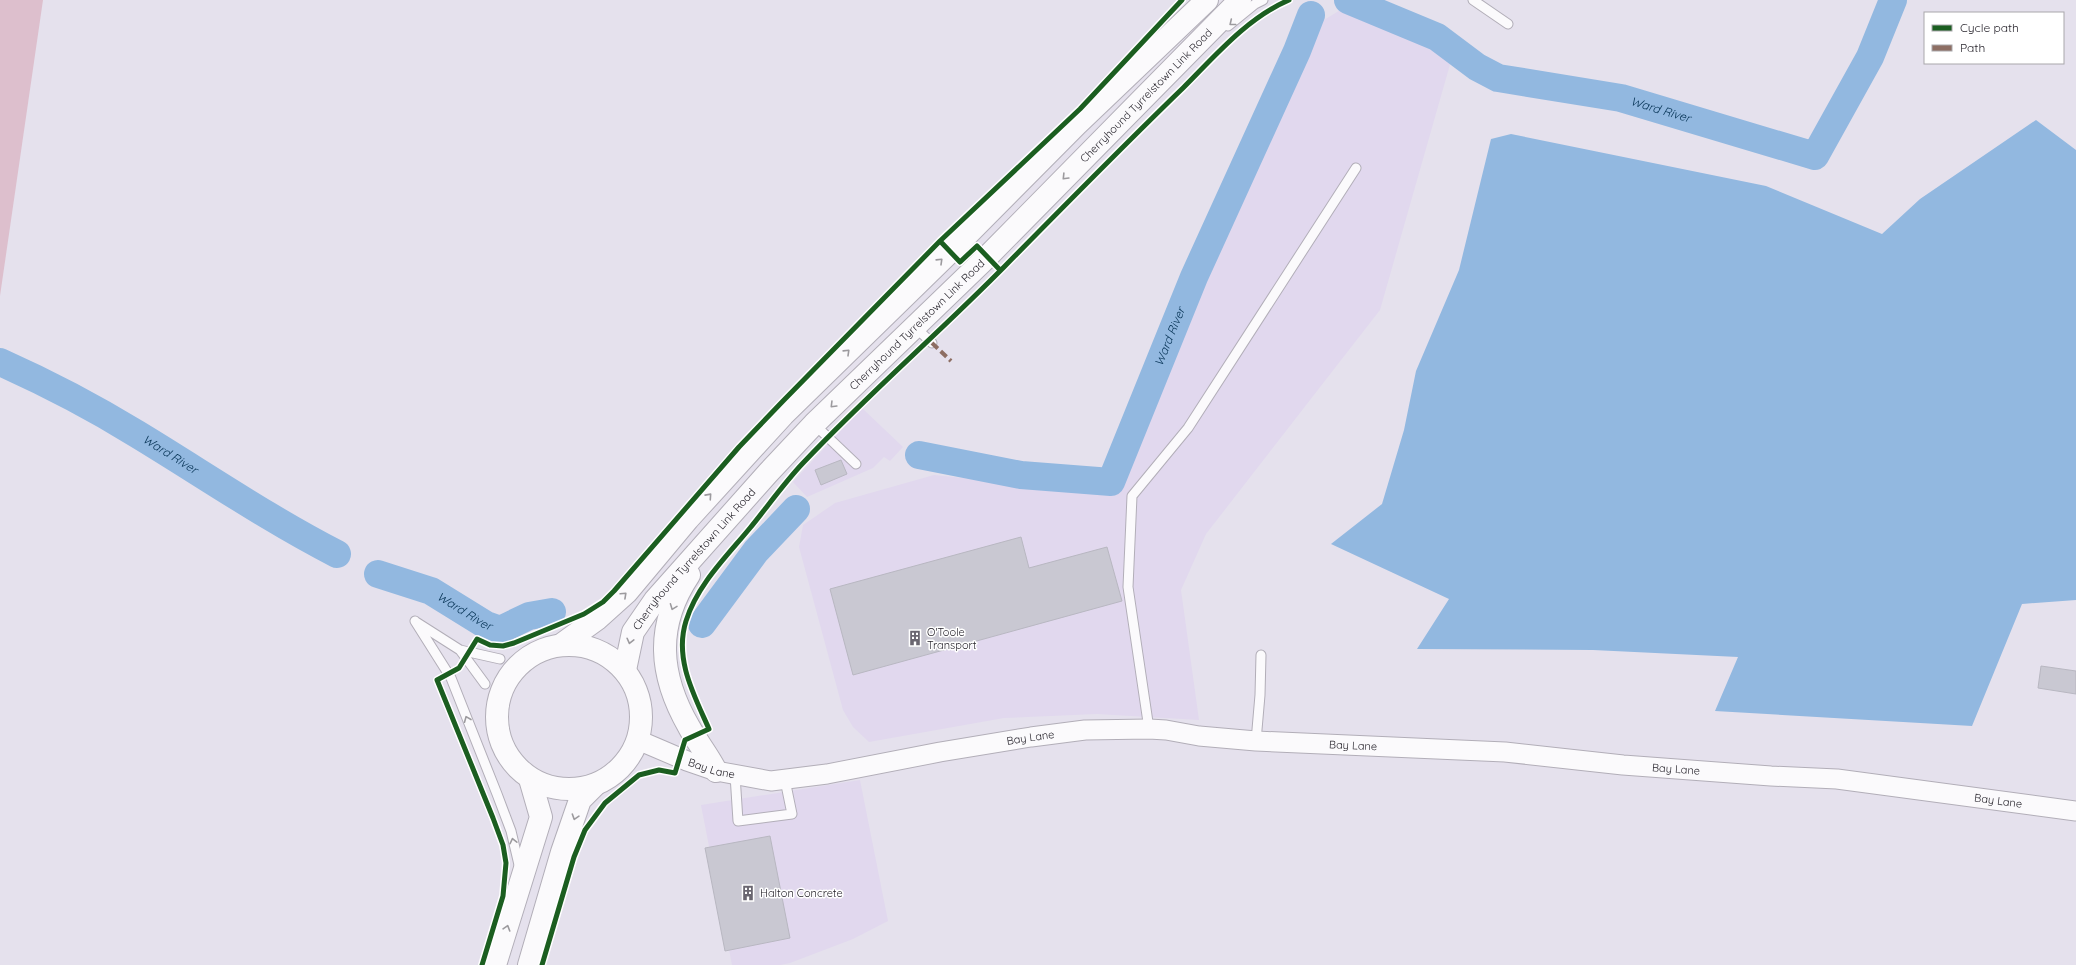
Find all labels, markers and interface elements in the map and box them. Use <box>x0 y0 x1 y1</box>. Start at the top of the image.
legend <box>1924 12 2064 64</box>
one-way arrow <box>1229 18 1236 25</box>
text: Cycle path <box>1960 20 2019 35</box>
street label: Cherryhound Tyrrelstown Link Road <box>1077 26 1215 165</box>
text: Path <box>1960 40 1985 55</box>
water label: Ward River <box>1629 93 1694 126</box>
one-way arrow <box>1062 172 1070 180</box>
street label: Cherryhound Tyrrelstown Link Road <box>846 256 987 393</box>
one-way arrow <box>935 258 943 266</box>
water label: Ward River <box>1151 304 1188 368</box>
one-way arrow <box>842 349 850 357</box>
one-way arrow <box>830 401 838 408</box>
water label: Ward River <box>140 431 202 478</box>
street label: Cherryhound Tyrrelstown Link Road <box>629 485 758 633</box>
one-way arrow <box>704 493 712 501</box>
water label: Ward River <box>434 589 495 634</box>
one-way arrow <box>619 592 627 599</box>
one-way arrow <box>669 603 677 610</box>
place label: O'Toole Transport <box>927 625 977 652</box>
building icon: O'Toole Transport <box>906 629 924 647</box>
one-way arrow <box>627 638 635 644</box>
one-way arrow <box>464 716 472 723</box>
street label: Bay Lane <box>1005 727 1055 748</box>
street label: Bay Lane <box>1329 737 1377 753</box>
street label: Bay Lane <box>686 755 736 781</box>
street label: Bay Lane <box>1651 760 1701 778</box>
street label: Bay Lane <box>1973 790 2023 811</box>
one-way arrow <box>571 813 580 820</box>
one-way arrow <box>510 838 518 844</box>
building icon: Halton Concrete <box>739 884 757 902</box>
place label: Halton Concrete <box>760 886 843 900</box>
one-way arrow <box>502 924 511 931</box>

